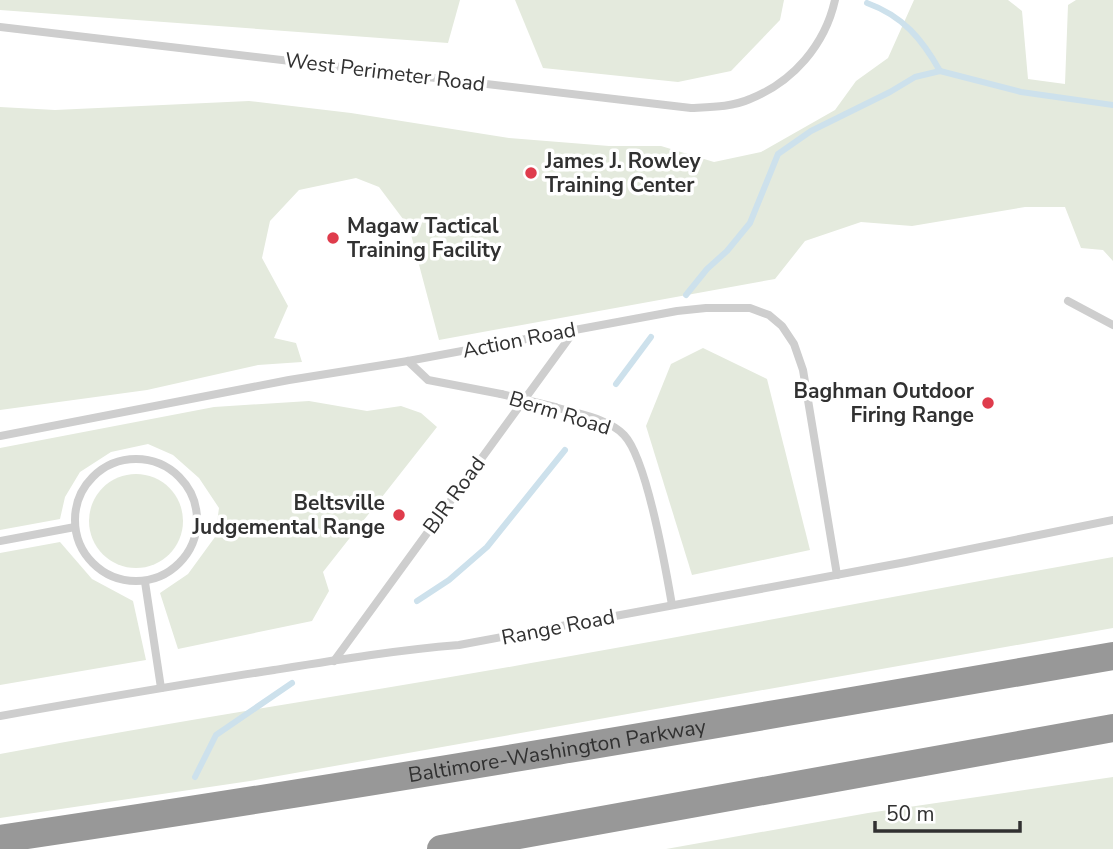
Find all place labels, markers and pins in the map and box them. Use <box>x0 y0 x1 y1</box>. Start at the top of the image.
place label: James J. Rowley Training Center <box>544 147 701 199</box>
marker: James J. Rowley Training Center <box>523 165 539 181</box>
place label: Magaw Tactical Training Facility <box>347 212 502 264</box>
marker: Magaw Tactical Training Facility <box>325 230 341 246</box>
place label: Baghman Outdoor Firing Range <box>794 377 975 429</box>
marker: Baghman Outdoor Firing Range <box>980 395 996 411</box>
place label: Beltsville Judgemental Range <box>192 489 385 541</box>
marker: Beltsville Judgemental Range <box>391 507 407 523</box>

